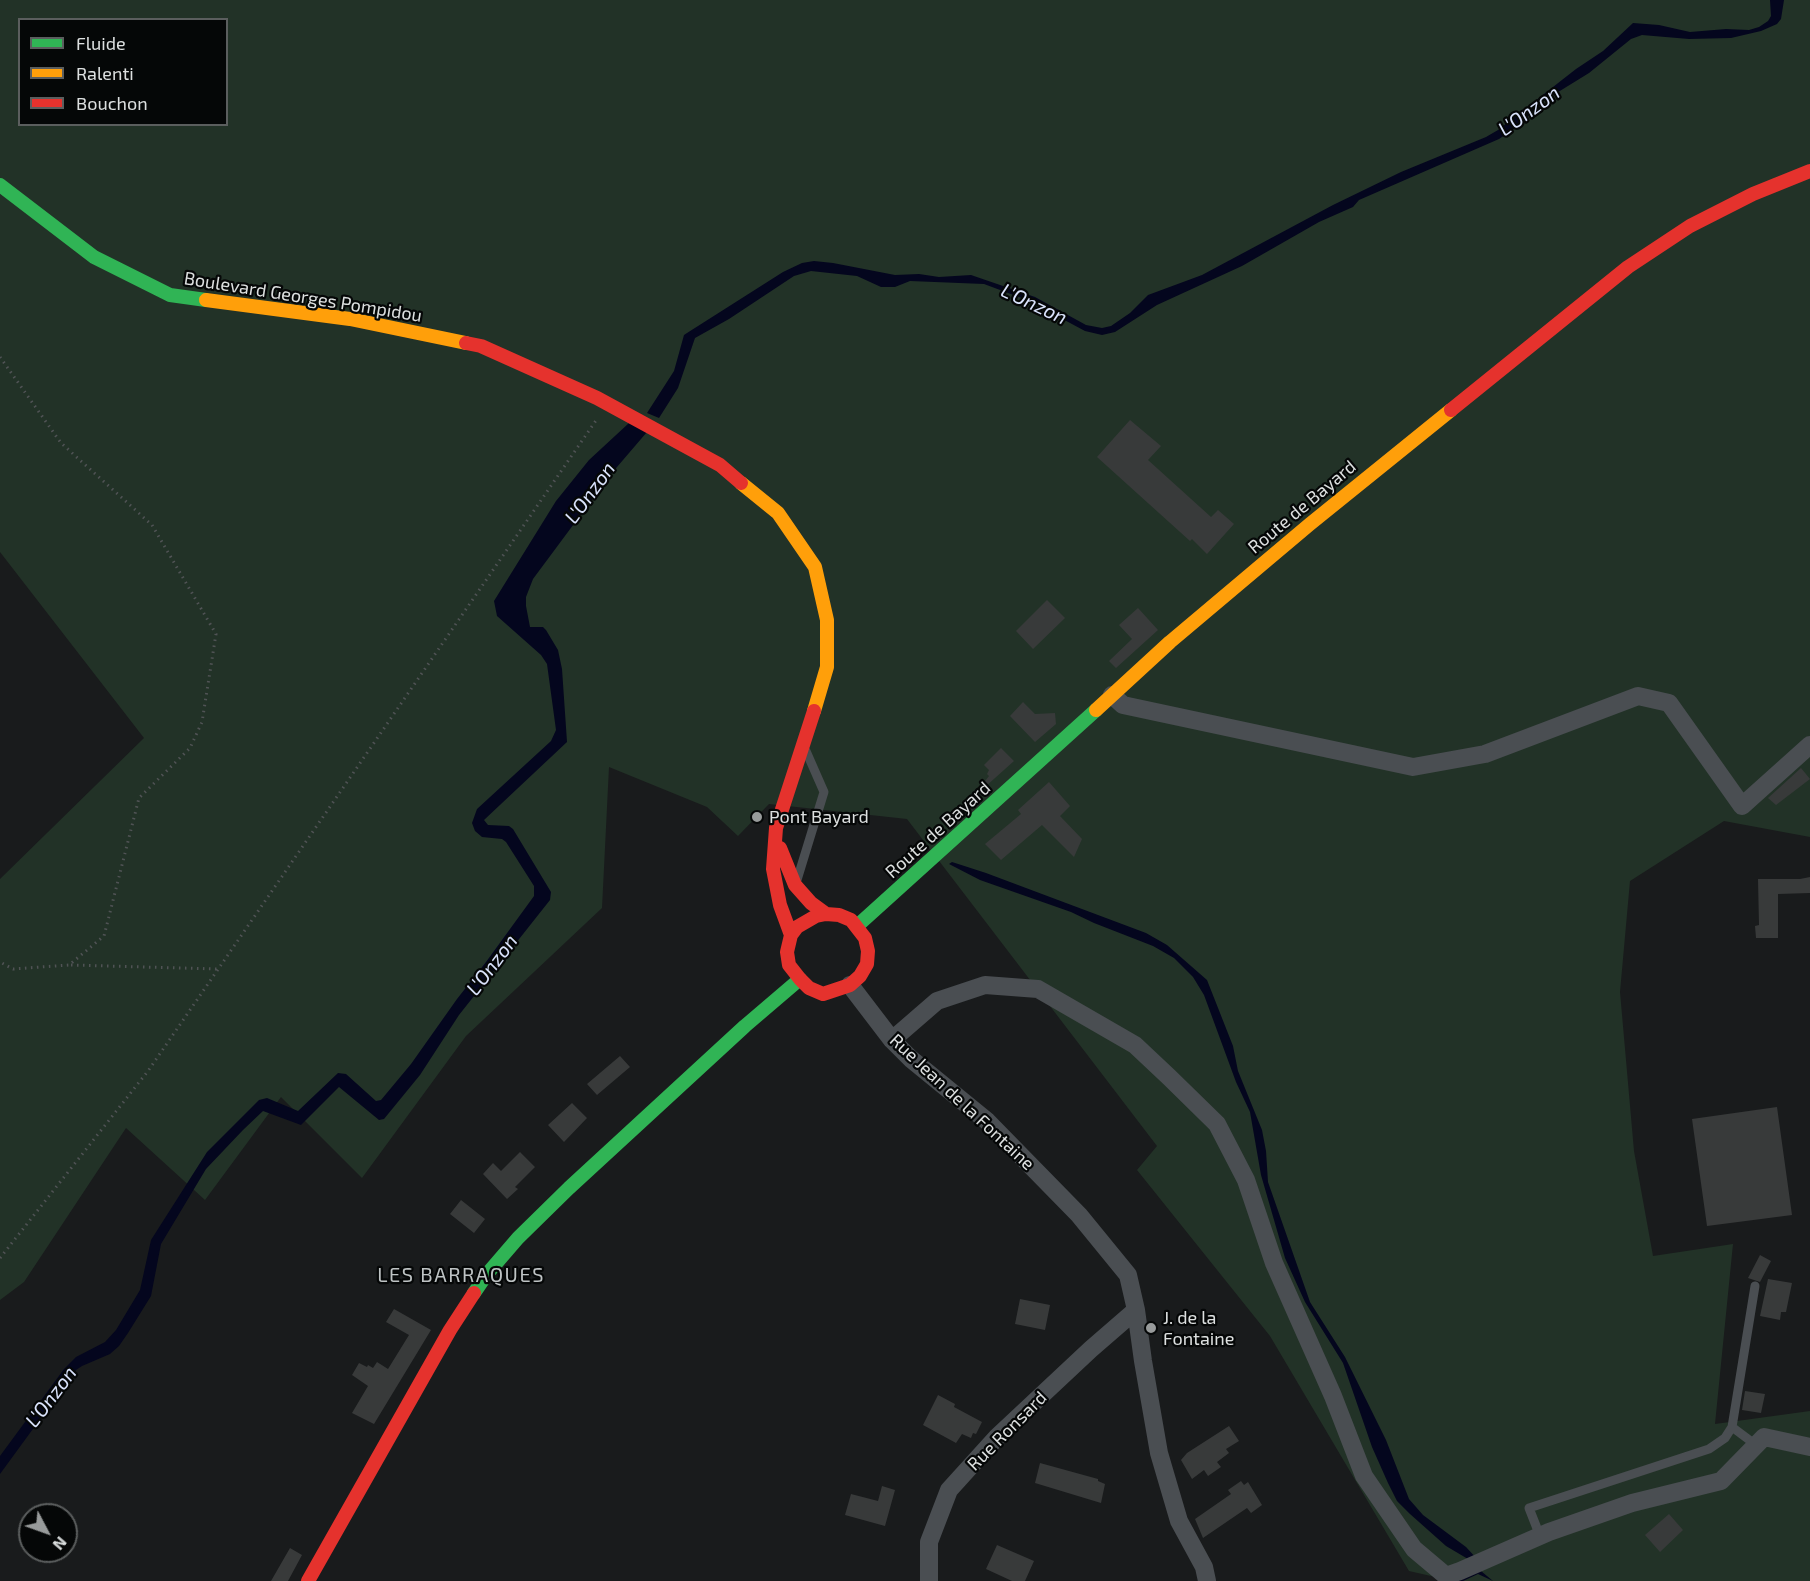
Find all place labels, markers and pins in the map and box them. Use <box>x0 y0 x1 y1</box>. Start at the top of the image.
place label: Pont Bayard <box>769 806 869 828</box>
marker: Pont Bayard <box>750 810 764 824</box>
place label: J. de la Fontaine <box>1163 1307 1234 1350</box>
marker: J. de la Fontaine <box>1144 1321 1158 1335</box>

